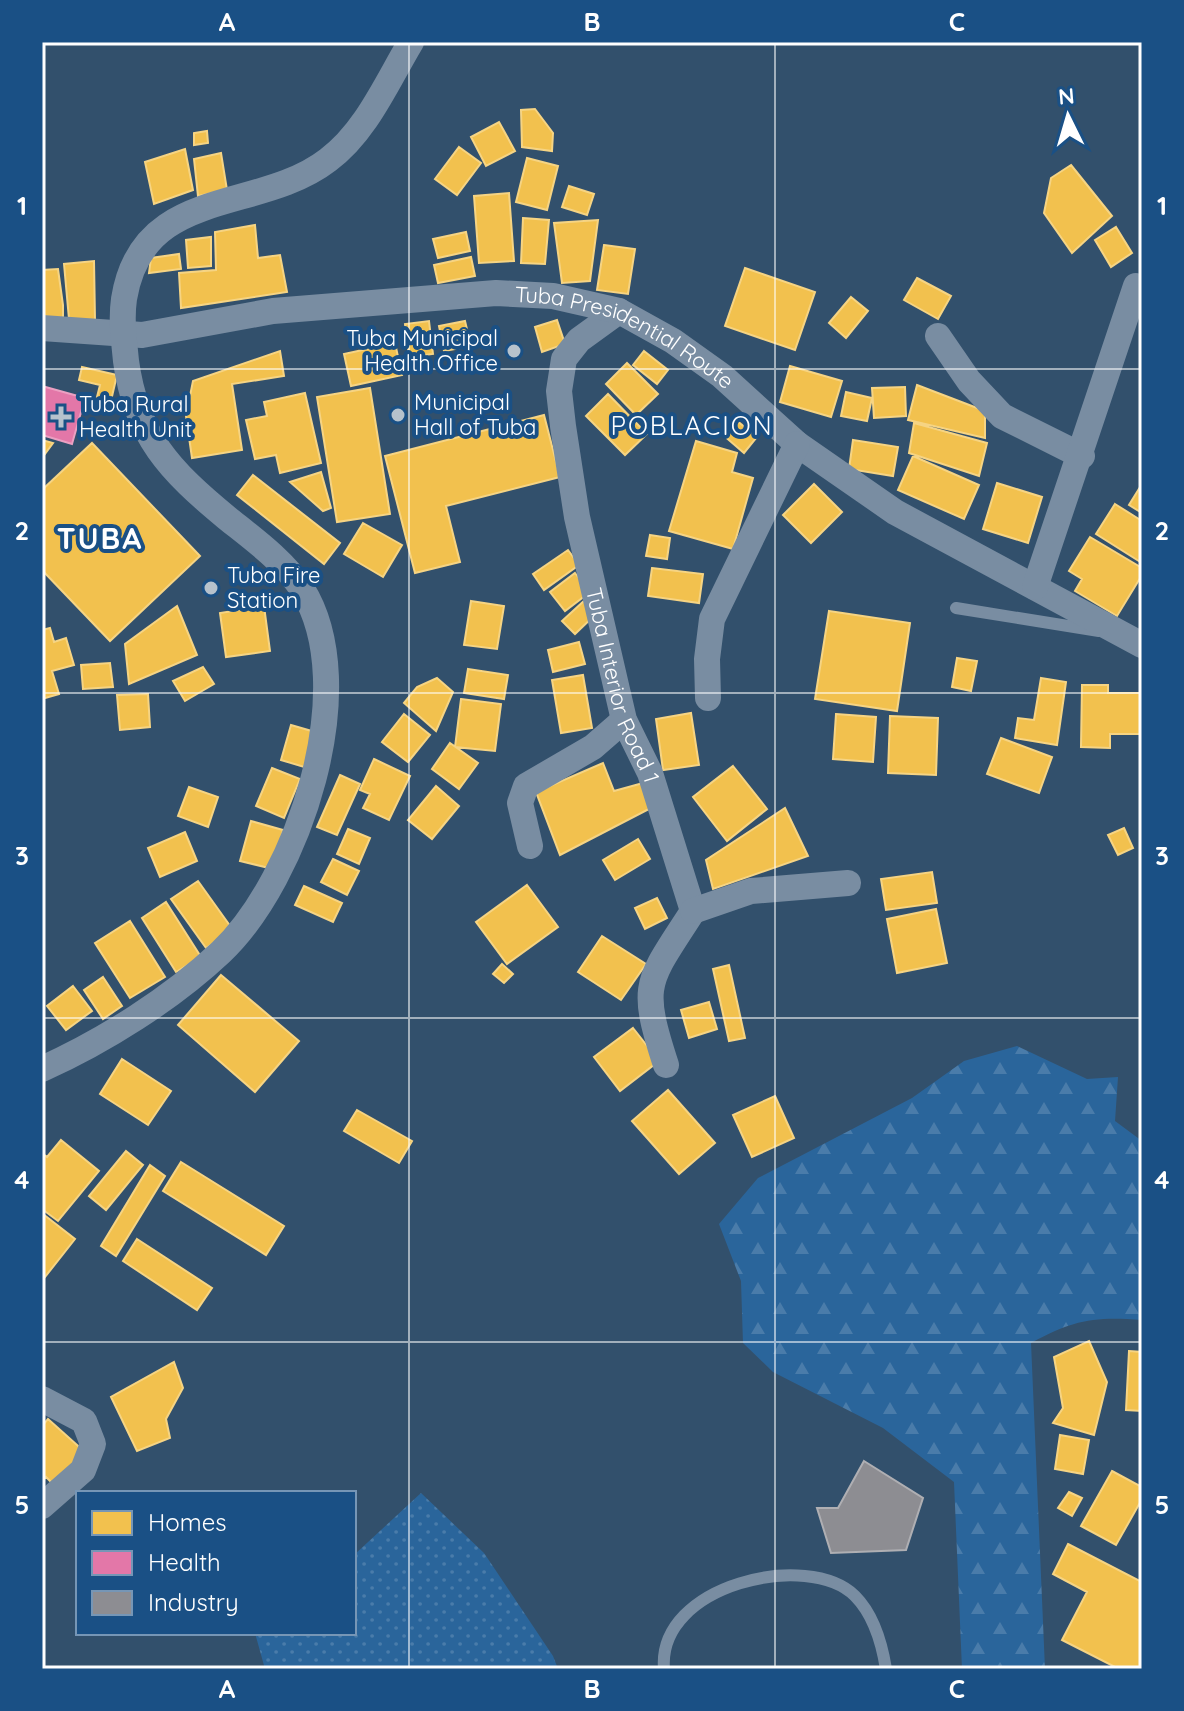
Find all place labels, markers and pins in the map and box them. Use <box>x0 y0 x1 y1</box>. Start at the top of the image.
place label: Tuba Municipal Health Office <box>346 324 498 377</box>
marker: Tuba Municipal Health Office <box>505 342 523 360</box>
place label: Municipal Hall of Tuba <box>414 388 536 441</box>
place label: Tuba Rural Health Unit <box>79 390 192 443</box>
marker: Tuba Rural Health Unit <box>50 406 72 428</box>
marker: Municipal Hall of Tuba <box>389 406 407 424</box>
place label: Tuba Fire Station <box>227 561 320 614</box>
marker: Tuba Fire Station <box>202 579 220 597</box>

